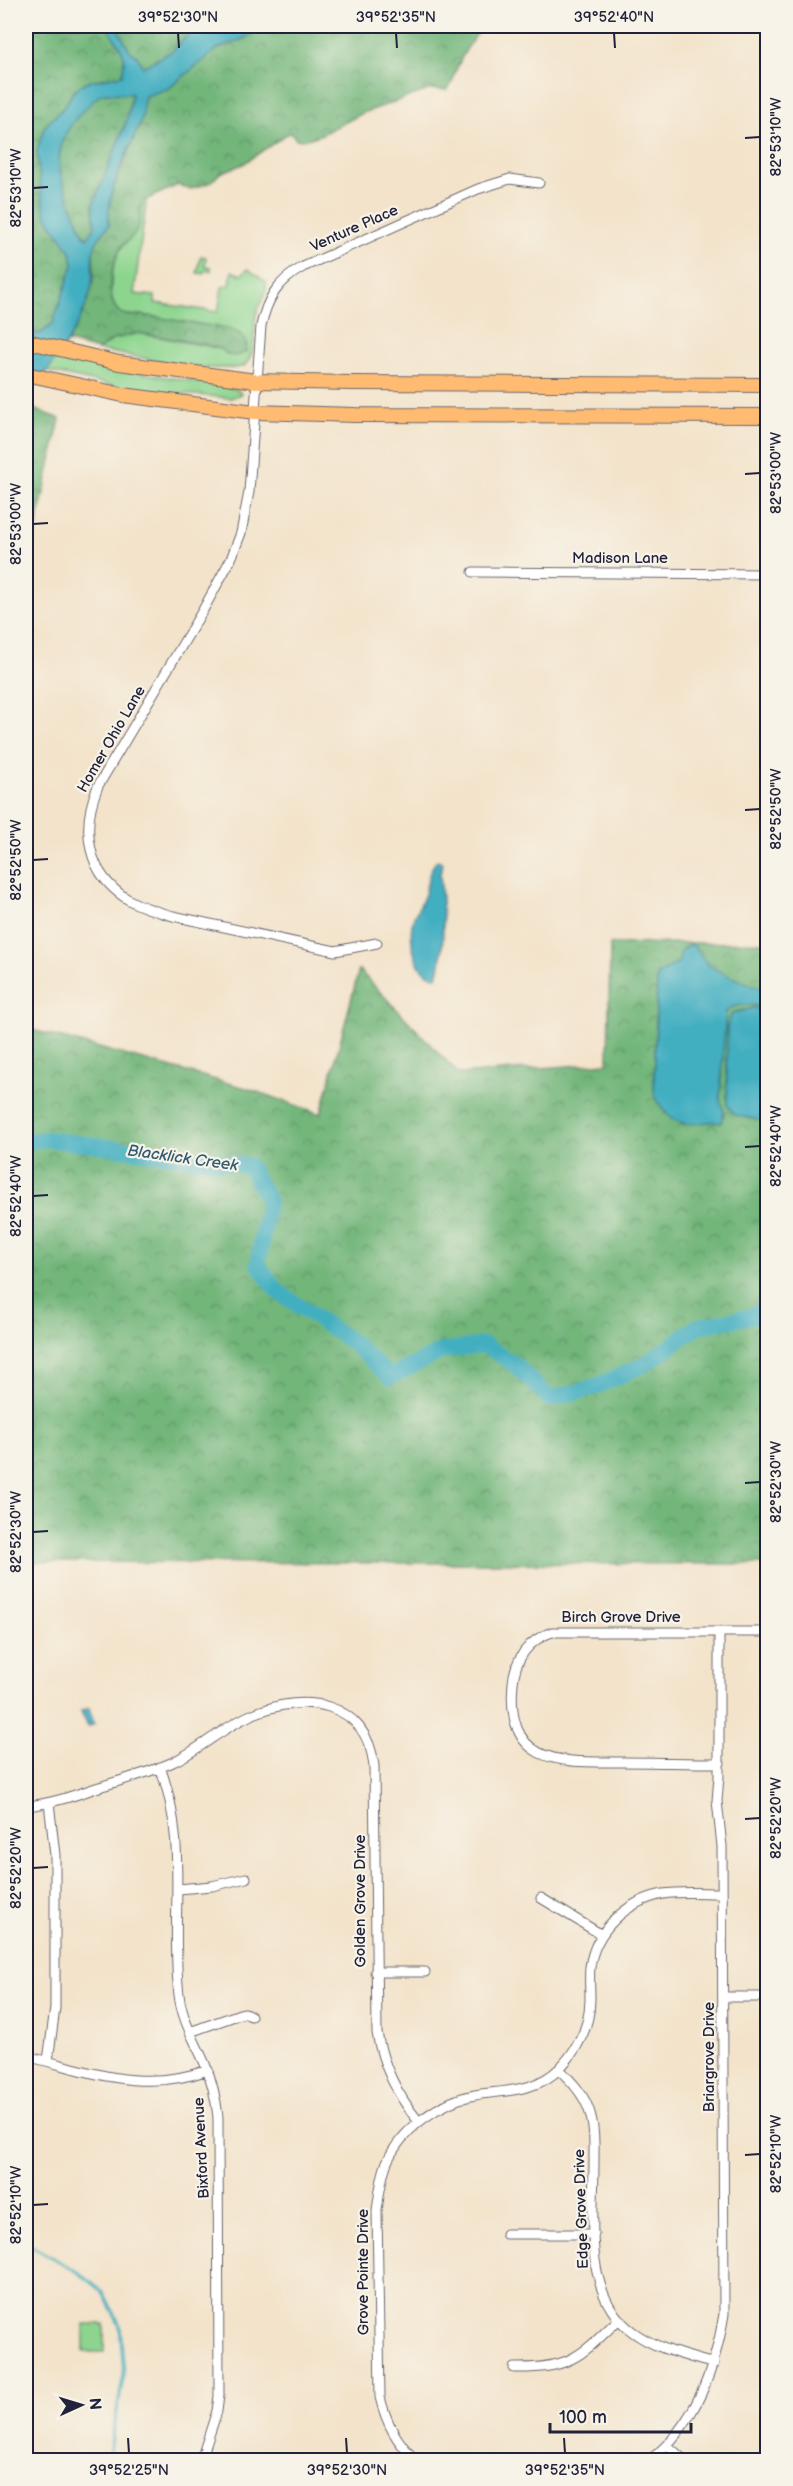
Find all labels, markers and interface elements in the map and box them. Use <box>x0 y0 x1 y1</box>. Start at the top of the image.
text: 39°52'30"N <box>138 8 218 27</box>
text: 39°52'35"N <box>356 8 436 27</box>
text: 39°52'40"N <box>574 8 654 27</box>
text: 82°53'10"W <box>767 97 786 177</box>
text: 82°53'10"W <box>7 148 26 228</box>
street label: Venture Place <box>307 201 401 256</box>
text: 82°53'00"W <box>767 432 786 514</box>
text: 82°53'00"W <box>7 483 26 565</box>
street label: Madison Lane <box>572 549 668 568</box>
street label: Homer Ohio Lane <box>73 682 150 796</box>
text: 82°52'50"W <box>767 768 786 850</box>
text: 82°52'50"W <box>7 819 26 901</box>
text: 82°52'40"W <box>767 1105 786 1187</box>
water label: Blacklick Creek <box>126 1141 240 1176</box>
text: 82°52'40"W <box>7 1155 26 1237</box>
text: 82°52'30"W <box>767 1441 786 1523</box>
text: 82°52'30"W <box>7 1491 26 1573</box>
street label: Birch Grove Drive <box>561 1608 681 1627</box>
text: 82°52'20"W <box>767 1777 786 1859</box>
text: 82°52'20"W <box>7 1827 26 1909</box>
street label: Golden Grove Drive <box>351 1834 370 1968</box>
street label: Briargrove Drive <box>700 2002 719 2112</box>
street label: Bixford Avenue <box>189 2097 214 2199</box>
text: 82°52'10"W <box>767 2114 786 2193</box>
street label: Edge Grove Drive <box>570 2149 593 2269</box>
text: 82°52'10"W <box>7 2165 26 2244</box>
street label: Grove Pointe Drive <box>354 2209 373 2335</box>
north arrow <box>51 2375 111 2435</box>
scale bar <box>550 2396 691 2434</box>
text: N <box>85 2397 104 2411</box>
text: 100 m <box>559 2407 607 2428</box>
text: 39°52'25"N <box>89 2461 169 2480</box>
text: 39°52'30"N <box>307 2461 387 2480</box>
text: 39°52'35"N <box>525 2461 605 2480</box>

